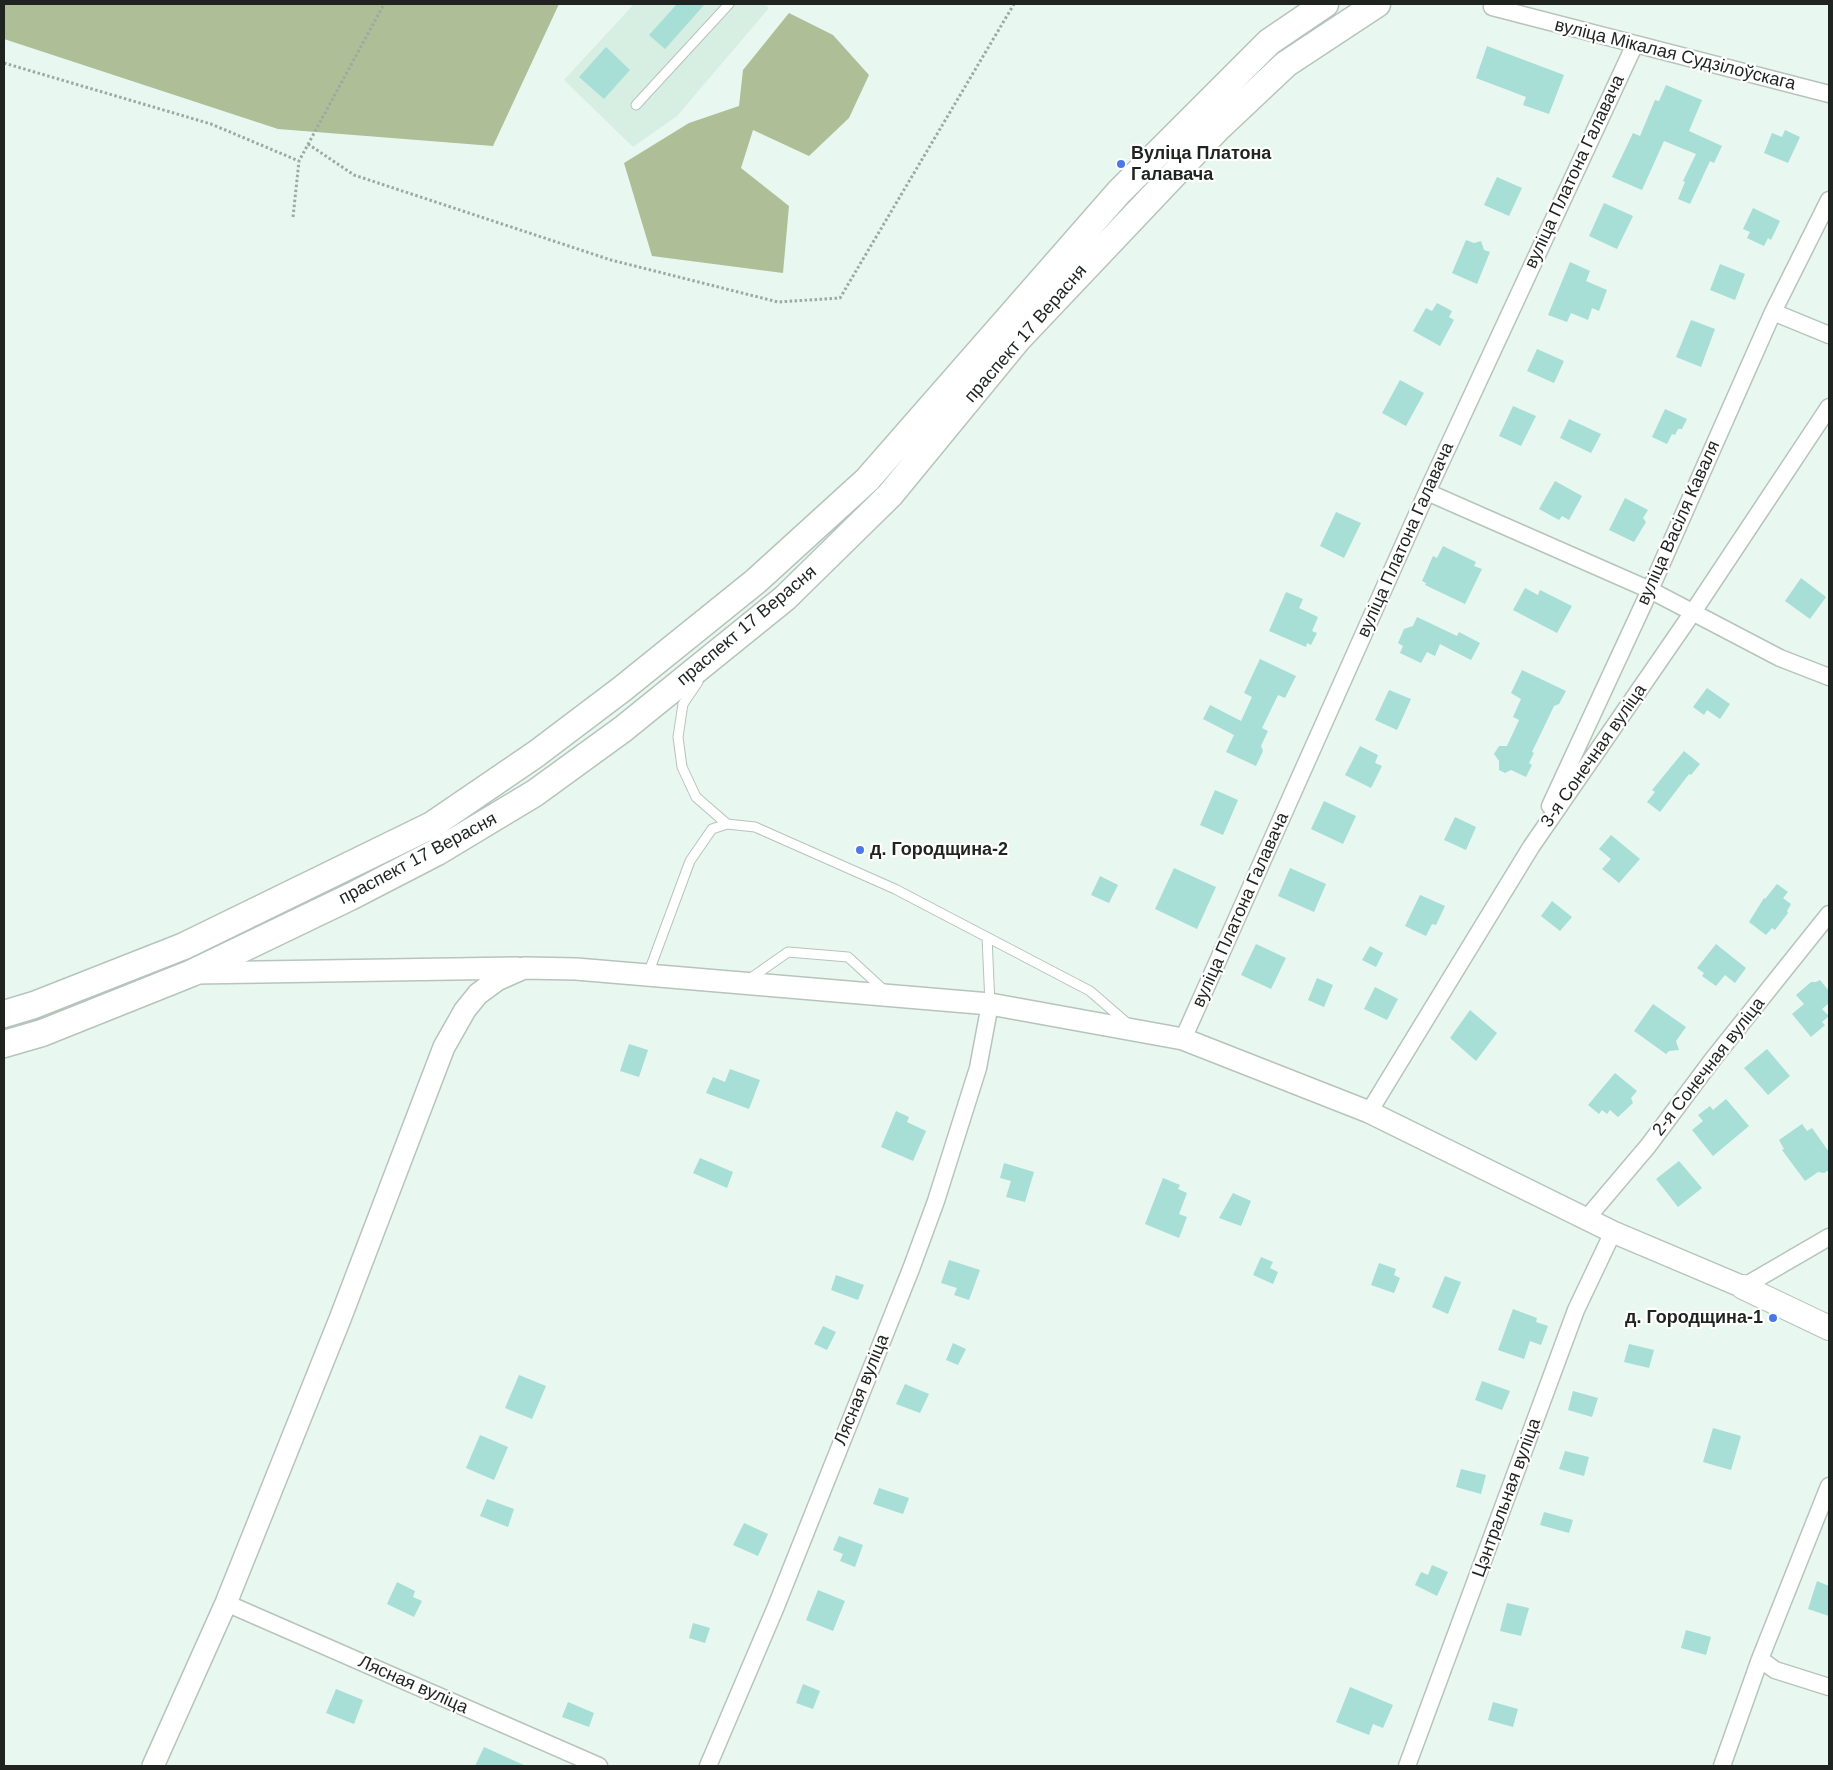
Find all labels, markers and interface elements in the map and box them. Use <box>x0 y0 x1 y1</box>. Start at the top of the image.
street label: вуліца Мікалая Судзілоўскага <box>1552 15 1798 95</box>
street label: вуліца Платона Галавача <box>1521 72 1629 272</box>
place label: Вуліца Платона Галавача <box>1131 143 1271 186</box>
marker: Вуліца Платона Галавача <box>1115 158 1127 170</box>
street label: праспект 17 Верасня <box>960 261 1092 407</box>
street label: вуліца Васіля Каваля <box>1633 437 1725 609</box>
street label: вуліца Платона Галавача <box>1353 439 1459 641</box>
street label: праспект 17 Верасня <box>673 561 821 691</box>
street label: 3-я Сонечная вуліца <box>1536 680 1652 832</box>
street label: праспект 17 Верасня <box>335 808 501 910</box>
street label: вуліца Платона Галавача <box>1188 809 1294 1011</box>
place label: д. Городщина-2 <box>870 839 1008 861</box>
marker: д. Городщина-2 <box>854 844 866 856</box>
street label: 2-я Сонечная вуліца <box>1648 993 1770 1141</box>
place label: д. Городщина-1 <box>1625 1307 1763 1329</box>
marker: д. Городщина-1 <box>1767 1312 1779 1324</box>
street label: Лясная вуліца <box>830 1331 894 1449</box>
street label: Цэнтральная вуліца <box>1468 1415 1546 1581</box>
street label: Лясная вуліца <box>355 1651 471 1719</box>

